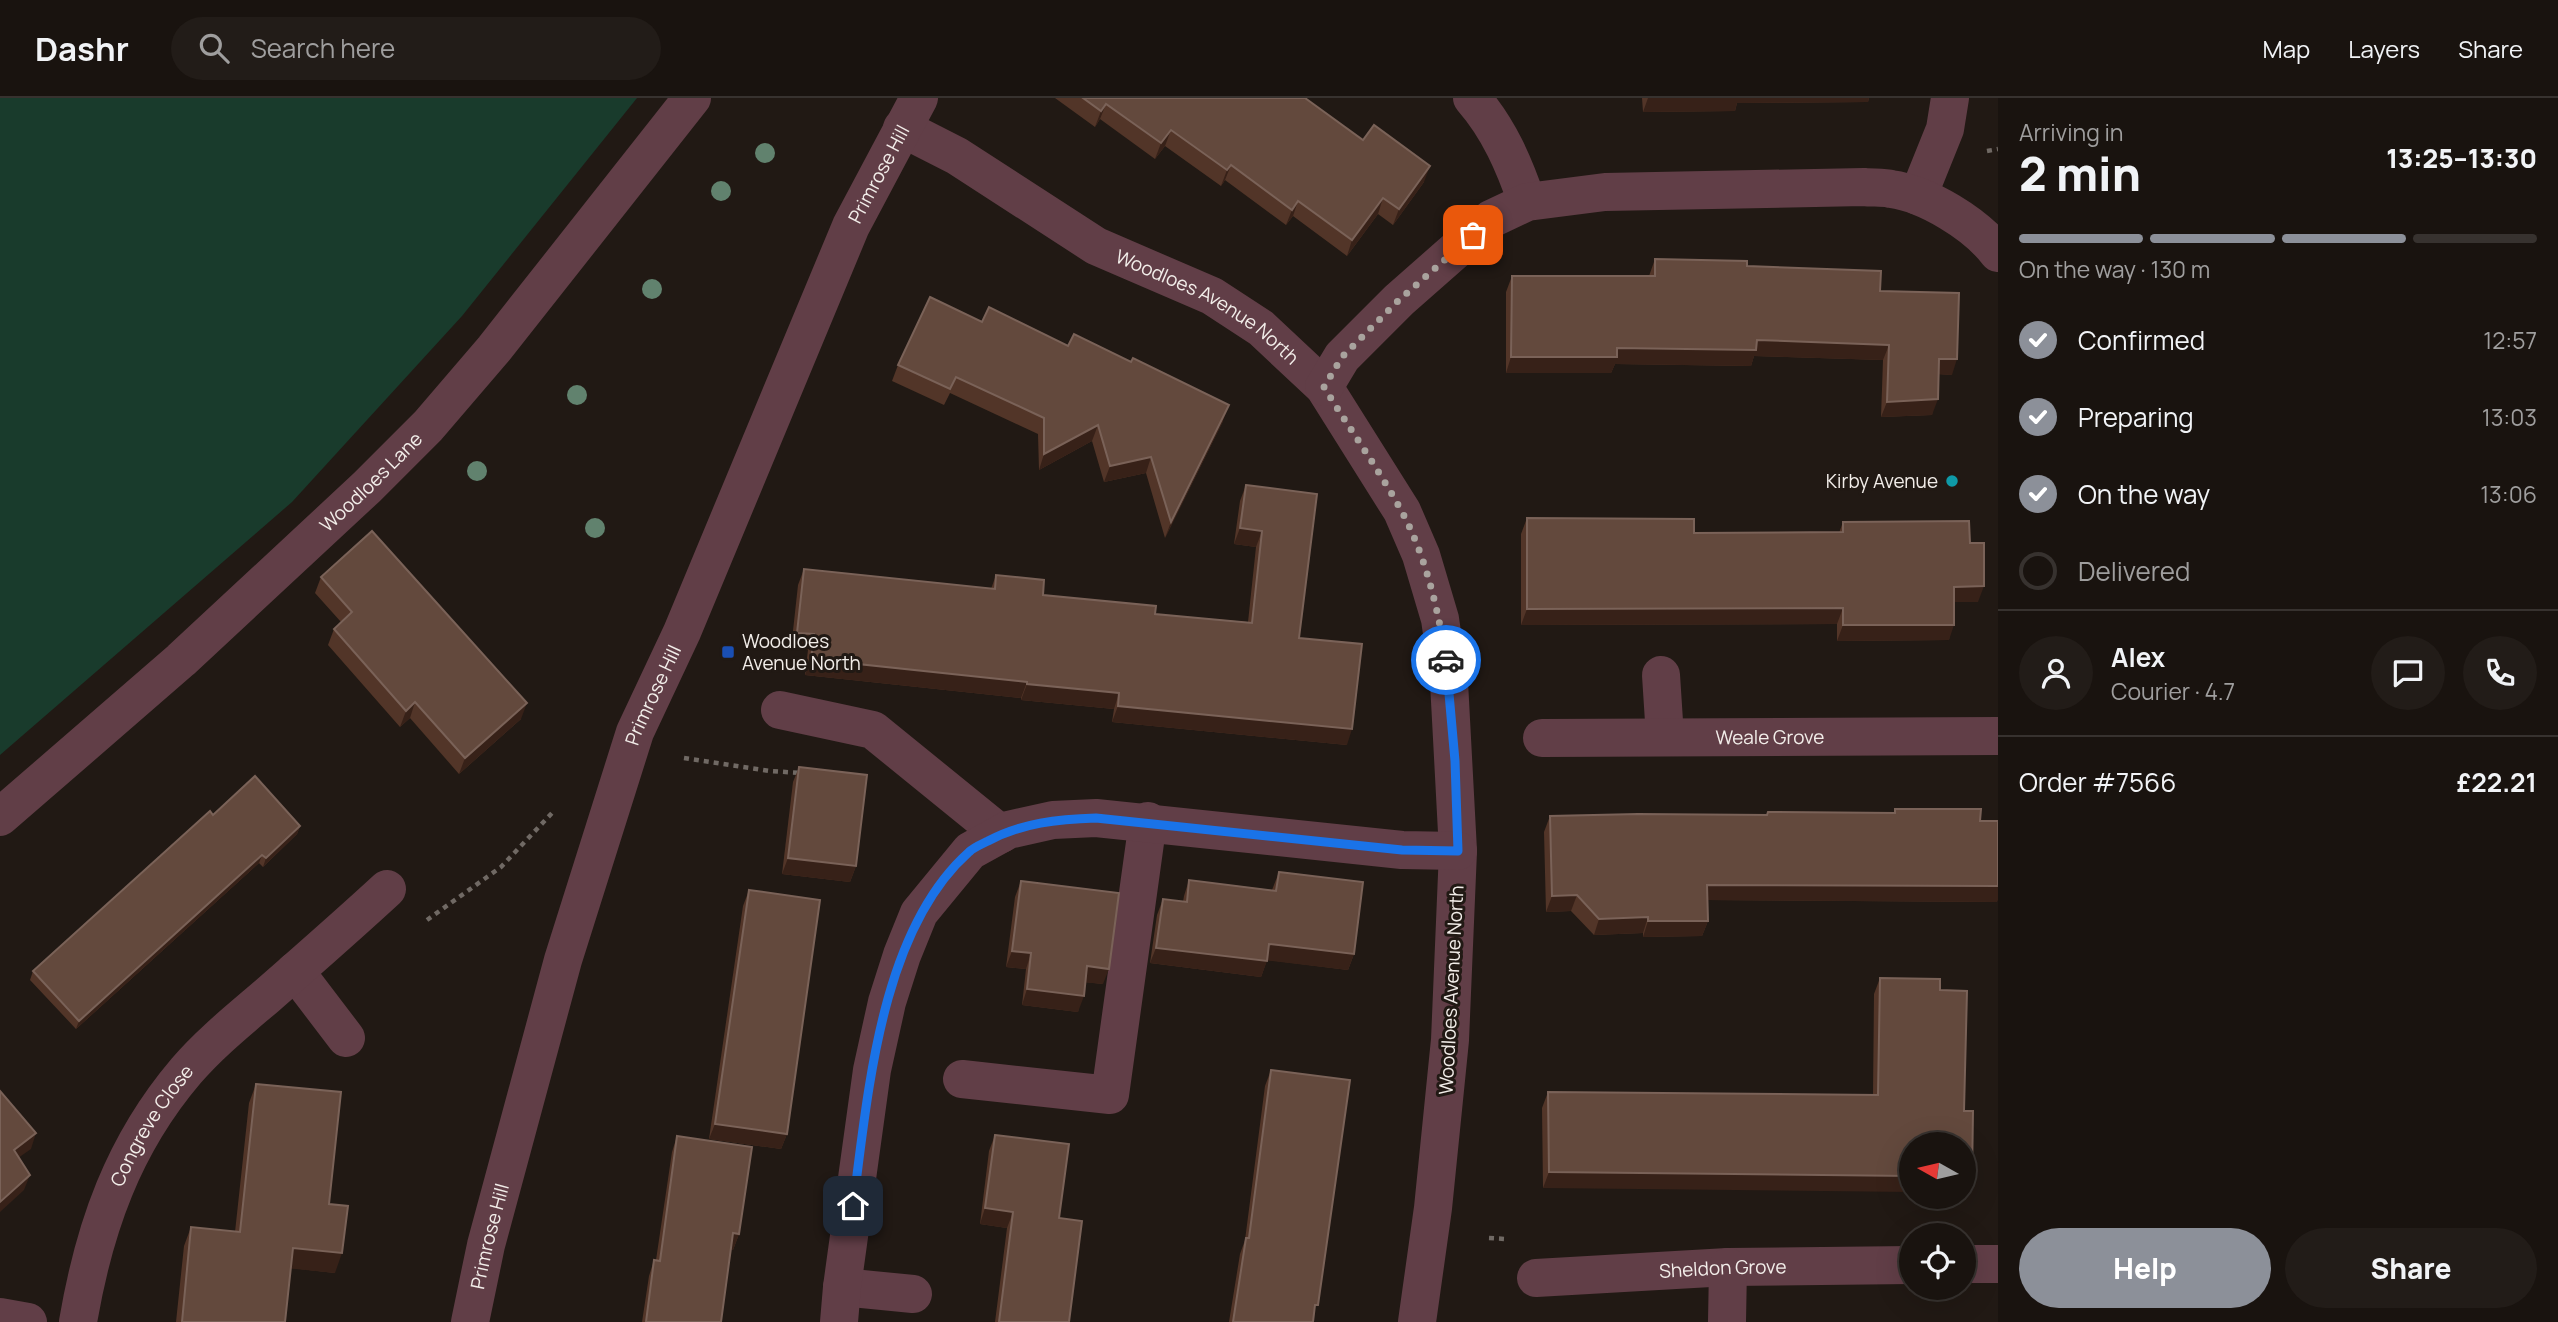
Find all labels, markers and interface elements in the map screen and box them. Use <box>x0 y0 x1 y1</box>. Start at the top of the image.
search box <box>171 17 661 80</box>
text: Dashr <box>35 26 129 71</box>
icon: search <box>195 29 233 67</box>
text: Search here <box>251 30 395 66</box>
text: Map <box>2263 32 2310 65</box>
text: Layers <box>2348 32 2420 65</box>
text: Share <box>2458 32 2523 65</box>
text: Arriving in <box>2019 116 2124 148</box>
street label: Primrose Hill <box>842 120 915 228</box>
text: 13:25–13:30 <box>2386 140 2537 176</box>
text: 2 min <box>2019 142 2141 205</box>
pin <box>1443 205 1503 265</box>
icon: bag <box>1454 216 1492 254</box>
street label: Woodloes Avenue North <box>1112 243 1305 370</box>
text: On the way · 130 m <box>2019 253 2210 285</box>
icon: check <box>2019 321 2057 359</box>
text: Confirmed <box>2078 322 2205 358</box>
text: 12:57 <box>2483 324 2537 356</box>
icon: check <box>2019 398 2057 436</box>
text: Preparing <box>2078 399 2194 435</box>
text: 13:03 <box>2482 401 2537 433</box>
street label: Woodloes Lane <box>314 426 428 538</box>
place label: Kirby Avenue <box>1826 468 1938 494</box>
marker: Kirby Avenue <box>1944 473 1960 489</box>
icon: check <box>2019 475 2057 513</box>
text: On the way <box>2078 476 2210 512</box>
text: 13:06 <box>2480 478 2537 510</box>
text: Delivered <box>2078 553 2190 589</box>
courier <box>1411 625 1481 695</box>
place label: Woodloes Avenue North <box>742 628 861 676</box>
button: person <box>2019 636 2093 710</box>
button: chat <box>2371 636 2445 710</box>
button: phone <box>2463 636 2537 710</box>
text: Alex <box>2111 639 2165 675</box>
street label: Primrose Hill <box>619 640 687 748</box>
icon: car <box>1427 641 1465 679</box>
marker: Woodloes Avenue North <box>720 644 736 660</box>
text: Courier · 4.7 <box>2111 675 2235 707</box>
street label: Weale Grove <box>1716 724 1824 750</box>
text: Order #7566 <box>2019 764 2176 800</box>
text: £22.21 <box>2456 764 2537 800</box>
street label: Woodloes Avenue North <box>1433 885 1469 1095</box>
street label: Congreve Close <box>104 1059 199 1190</box>
north arrow <box>1899 1132 1976 1209</box>
map controls <box>1899 1132 1976 1300</box>
pin <box>823 1176 883 1236</box>
street label: Primrose Hill <box>464 1180 515 1291</box>
icon: home <box>834 1187 872 1225</box>
button: locate <box>1899 1223 1976 1300</box>
button: Help <box>2019 1228 2271 1308</box>
button: Share <box>2285 1228 2537 1308</box>
street label: Sheldon Grove <box>1658 1253 1787 1284</box>

